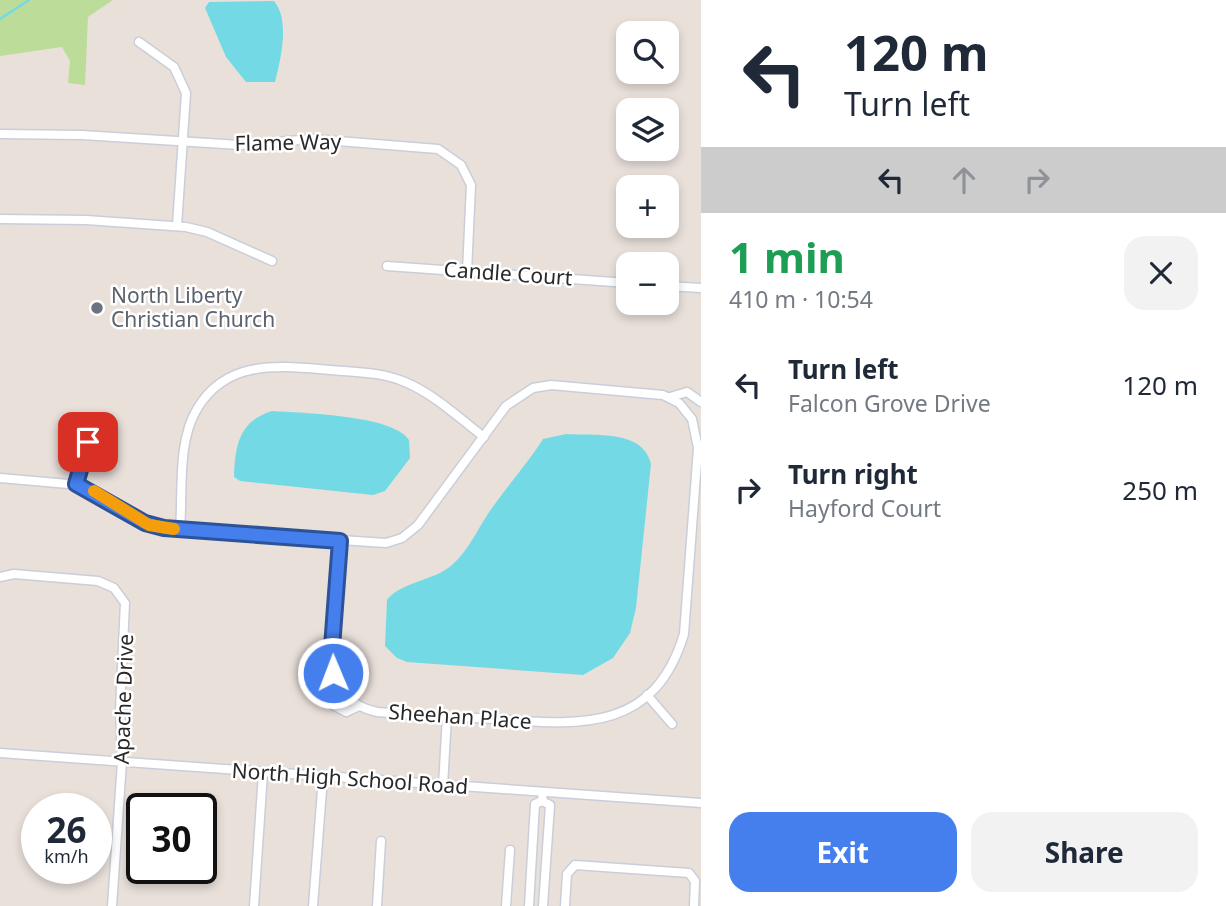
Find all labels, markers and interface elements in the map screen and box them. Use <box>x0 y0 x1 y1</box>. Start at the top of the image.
text: 120 m <box>844 19 989 85</box>
map controls <box>616 21 679 315</box>
button: search <box>616 21 679 84</box>
icon: left <box>729 28 820 119</box>
text: Turn left <box>844 82 970 125</box>
button: layers <box>616 98 679 161</box>
street label: Flame Way <box>234 127 342 157</box>
icon: left <box>872 161 910 199</box>
icon: ahead <box>945 161 983 199</box>
icon: right <box>1018 161 1056 199</box>
button: + <box>616 175 679 238</box>
text: 1 min <box>729 228 845 285</box>
button: close <box>1124 236 1198 310</box>
button: − <box>616 252 679 315</box>
street label: Candle Court <box>443 255 574 291</box>
place label: North Liberty Christian Church <box>111 281 275 333</box>
text: 410 m · 10:54 <box>729 283 873 315</box>
marker: North Liberty Christian Church <box>89 300 105 316</box>
text: Turn left <box>788 351 899 387</box>
icon: left <box>729 366 767 404</box>
text: 120 m <box>1122 367 1198 403</box>
text: Falcon Grove Drive <box>788 387 991 419</box>
pin <box>58 412 118 472</box>
icon: arrive <box>69 423 107 461</box>
text: Turn right <box>788 456 918 492</box>
icon: right <box>729 471 767 509</box>
text: 250 m <box>1122 472 1198 508</box>
text: Hayford Court <box>788 492 941 524</box>
street label: Apache Drive <box>107 633 139 765</box>
position arrow <box>296 636 370 710</box>
street label: Sheehan Place <box>388 697 532 735</box>
street label: North High School Road <box>231 756 469 800</box>
speed limit sign: 30 <box>126 793 217 884</box>
text: 26 <box>46 806 87 853</box>
button: Exit <box>729 812 957 892</box>
button: Share <box>971 812 1198 892</box>
text: km/h <box>44 844 89 868</box>

